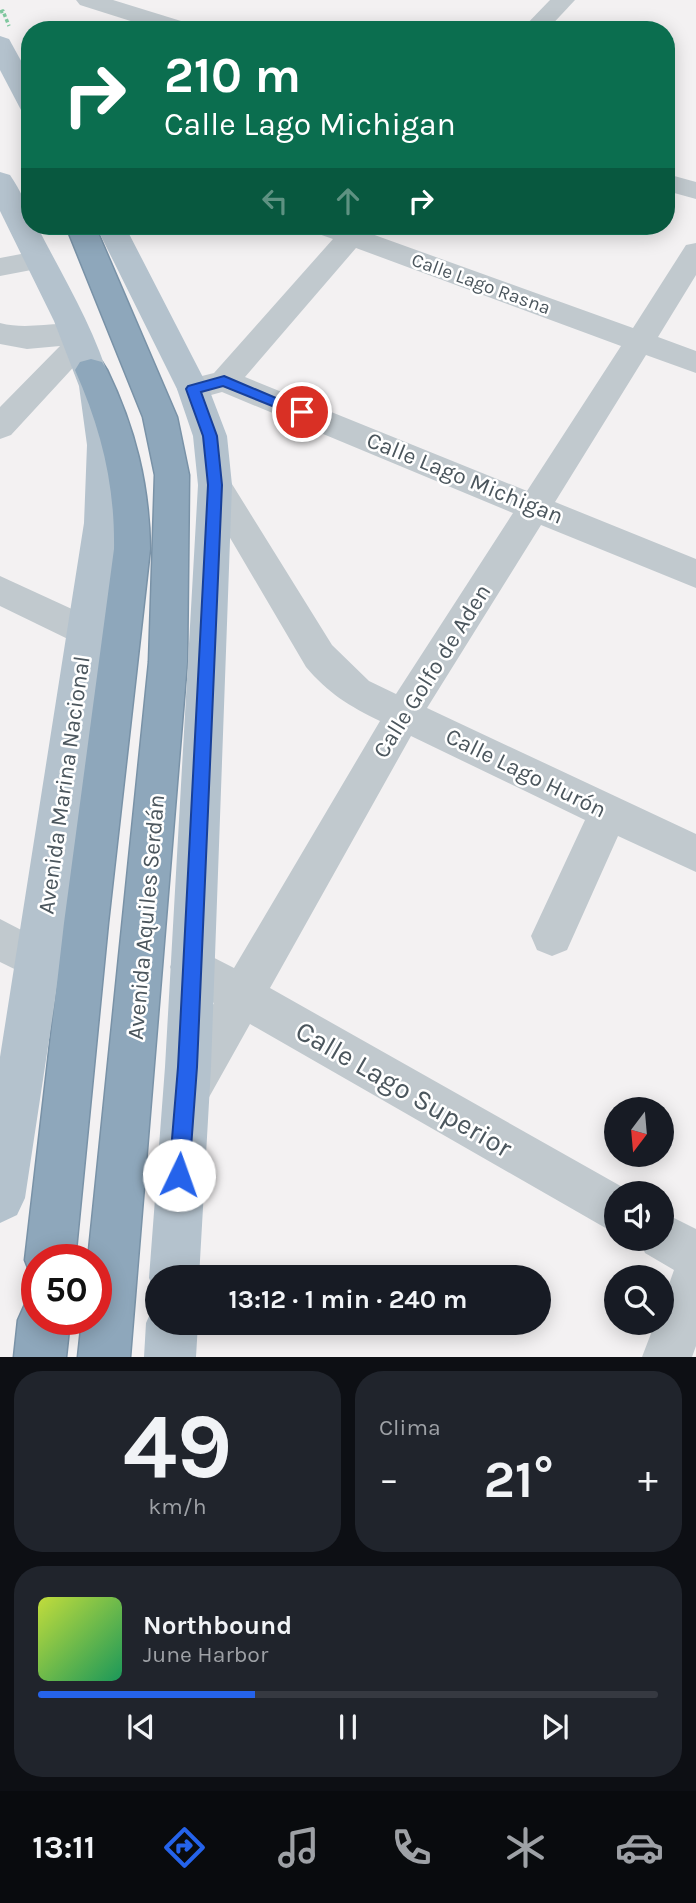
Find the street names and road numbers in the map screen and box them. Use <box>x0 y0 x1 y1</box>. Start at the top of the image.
street label: Calle Lago Rasna <box>409 249 553 319</box>
street label: Calle Lago Michigan <box>363 426 567 530</box>
street label: Calle Golfo de Aden <box>368 579 496 763</box>
street label: Avenida Marina Nacional <box>33 654 95 916</box>
street label: Calle Lago Hurón <box>441 722 611 824</box>
street label: Avenida Aquiles Serdán <box>122 793 170 1041</box>
street label: Calle Lago Superior <box>290 1014 519 1165</box>

